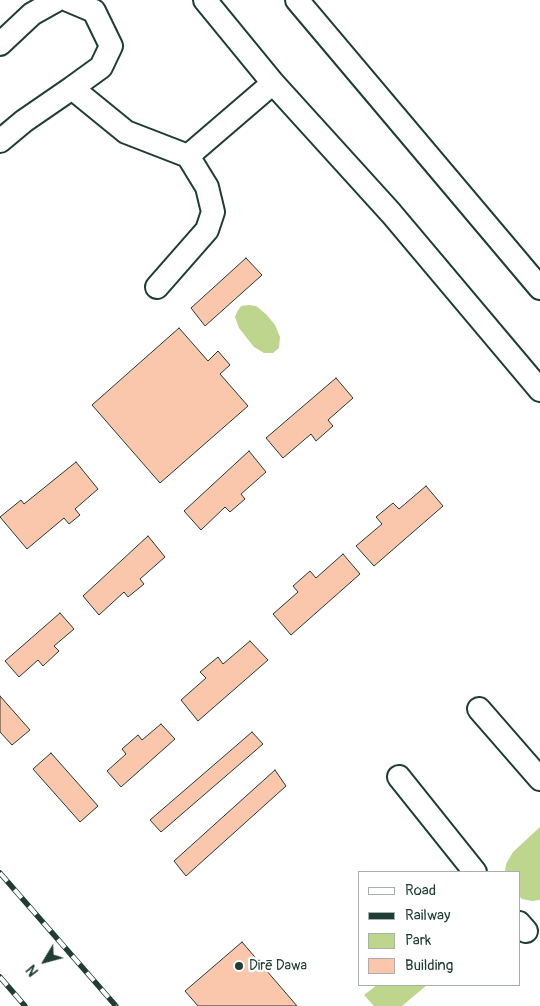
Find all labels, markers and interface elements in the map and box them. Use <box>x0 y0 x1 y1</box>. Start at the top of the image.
legend <box>358 871 520 986</box>
text: Road <box>405 881 436 900</box>
text: Railway <box>405 906 450 925</box>
text: Park <box>405 931 431 950</box>
north arrow <box>20 936 70 986</box>
text: Building <box>405 956 453 975</box>
place label: Dirē Dawa <box>249 958 307 974</box>
marker: Dirē Dawa <box>233 960 245 972</box>
text: N <box>23 961 42 979</box>

